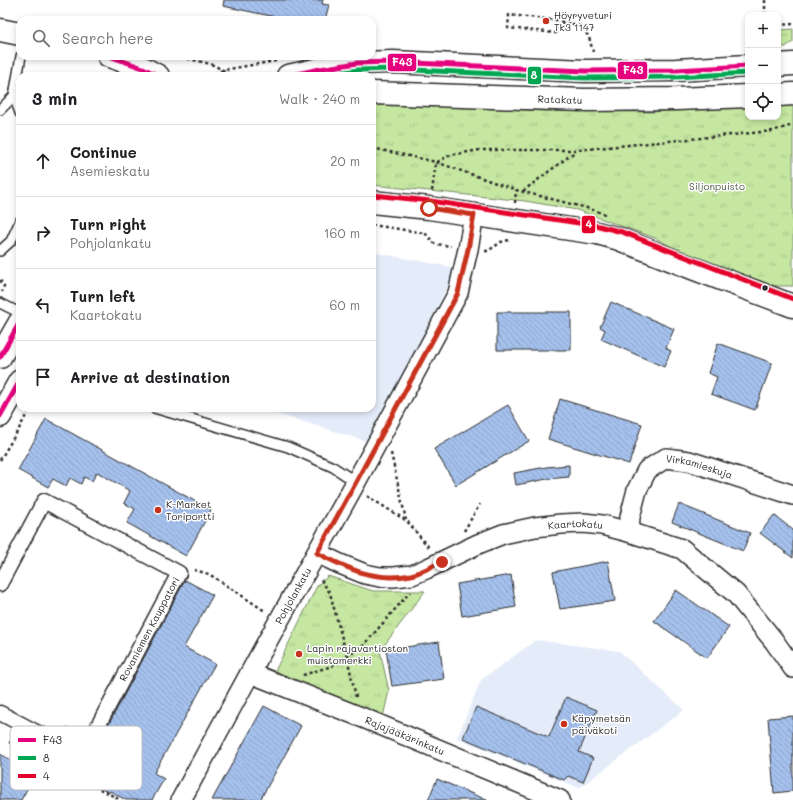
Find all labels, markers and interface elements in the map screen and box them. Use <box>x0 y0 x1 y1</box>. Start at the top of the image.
place label: Höyryveturi Tk3 1147 <box>554 8 612 34</box>
map controls <box>745 12 781 120</box>
button: + <box>745 12 781 48</box>
search box <box>16 16 376 60</box>
marker: Höyryveturi Tk3 1147 <box>541 16 551 26</box>
icon: search <box>30 27 52 49</box>
text: Search here <box>62 28 153 48</box>
button: − <box>745 48 781 84</box>
line badge: F43 <box>387 53 417 72</box>
text: F43 <box>392 54 413 69</box>
line badge: F43 <box>617 61 648 80</box>
text: F43 <box>623 62 644 77</box>
line badge: 8 <box>527 66 542 85</box>
text: 8 <box>531 67 538 82</box>
button: locate <box>745 84 781 120</box>
text: 3 min <box>32 87 77 109</box>
text: Walk · 240 m <box>279 90 360 107</box>
street label: Ratakatu <box>537 91 582 107</box>
text: Continue <box>70 142 137 162</box>
icon: ahead <box>32 150 54 172</box>
text: 20 m <box>330 152 360 169</box>
text: Asemieskatu <box>70 162 150 179</box>
park label: Siljonpuisto <box>689 179 745 193</box>
route start <box>420 199 438 217</box>
text: Turn right <box>70 214 147 234</box>
line badge: 4 <box>581 215 596 234</box>
text: 4 <box>586 216 593 231</box>
icon: right <box>32 222 54 244</box>
text: 160 m <box>324 224 360 241</box>
text: Pohjolankatu <box>70 234 151 251</box>
unlabelled marker <box>760 283 770 293</box>
text: Turn left <box>70 286 135 306</box>
icon: left <box>32 294 54 316</box>
text: 60 m <box>330 296 360 313</box>
text: Kaartokatu <box>70 306 142 323</box>
icon: arrive <box>32 366 54 388</box>
text: Arrive at destination <box>70 367 230 387</box>
street label: Virkamieskuja <box>665 451 734 482</box>
place label: K-Market Toriportti <box>166 497 215 523</box>
marker: K-Market Toriportti <box>153 505 163 515</box>
street label: Kaartokatu <box>547 516 604 532</box>
route end <box>433 553 451 571</box>
street label: Pohjolankatu <box>271 565 314 626</box>
street label: Rovaniemen Kauppatori <box>116 574 182 684</box>
place label: Lapin rajavartioston muistomerkki <box>307 641 408 667</box>
marker: Lapin rajavartioston muistomerkki <box>294 649 304 659</box>
place label: Käpymetsän päiväkoti <box>572 711 631 737</box>
street label: Rajajääkärinkatu <box>363 713 447 758</box>
marker: Käpymetsän päiväkoti <box>559 719 569 729</box>
legend <box>10 726 142 790</box>
text: F43 <box>43 732 63 747</box>
text: 8 <box>43 750 50 765</box>
text: 4 <box>43 768 50 783</box>

